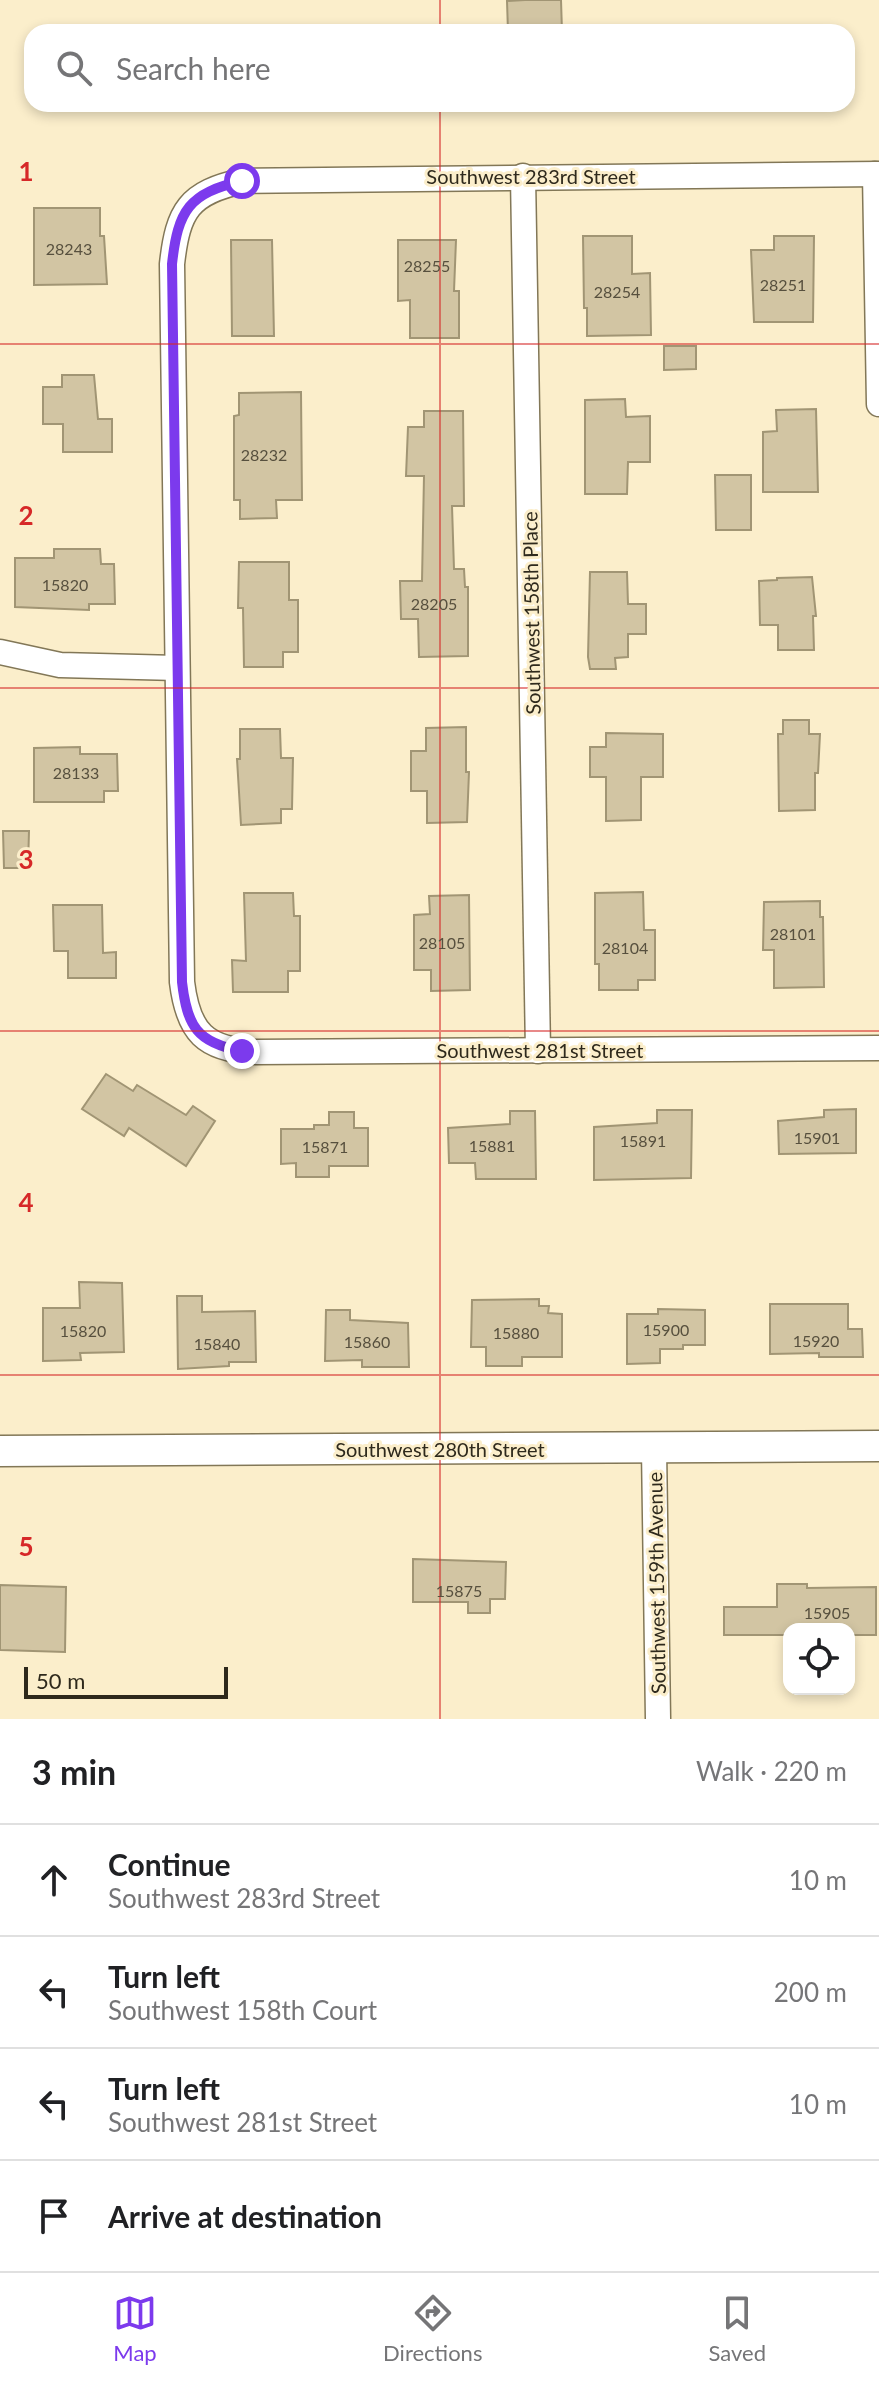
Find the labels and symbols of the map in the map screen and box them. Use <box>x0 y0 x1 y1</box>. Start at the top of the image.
text: 1 <box>18 155 34 187</box>
route start <box>224 163 260 199</box>
street label: Southwest 283rd Street <box>426 164 636 188</box>
house number: 28243 <box>46 239 92 258</box>
house number: 28255 <box>404 256 450 275</box>
house number: 28251 <box>760 275 806 294</box>
house number: 28254 <box>594 282 640 301</box>
house number: 28232 <box>241 445 287 464</box>
text: 2 <box>18 499 34 531</box>
street label: Southwest 158th Place <box>517 511 545 715</box>
house number: 15820 <box>42 575 88 594</box>
house number: 28205 <box>411 594 457 613</box>
house number: 28133 <box>53 763 99 782</box>
text: 3 <box>18 843 34 875</box>
house number: 28101 <box>770 924 816 943</box>
house number: 28105 <box>419 933 465 952</box>
house number: 28104 <box>602 938 648 957</box>
route end <box>224 1033 260 1069</box>
street label: Southwest 281st Street <box>436 1038 644 1062</box>
house number: 15901 <box>794 1128 840 1147</box>
house number: 15891 <box>620 1131 666 1150</box>
house number: 15881 <box>469 1136 515 1155</box>
house number: 15871 <box>302 1137 348 1156</box>
text: 4 <box>18 1186 34 1218</box>
house number: 15900 <box>643 1320 689 1339</box>
house number: 15820 <box>60 1321 106 1340</box>
house number: 15880 <box>493 1323 539 1342</box>
house number: 15920 <box>793 1331 839 1350</box>
house number: 15860 <box>344 1332 390 1351</box>
house number: 15840 <box>194 1334 240 1353</box>
street label: Southwest 280th Street <box>335 1437 545 1461</box>
street label: Southwest 159th Avenue <box>642 1472 670 1694</box>
text: 5 <box>18 1530 34 1562</box>
house number: 15875 <box>436 1581 482 1600</box>
house number: 15905 <box>804 1603 850 1622</box>
scale bar <box>24 1663 228 1699</box>

